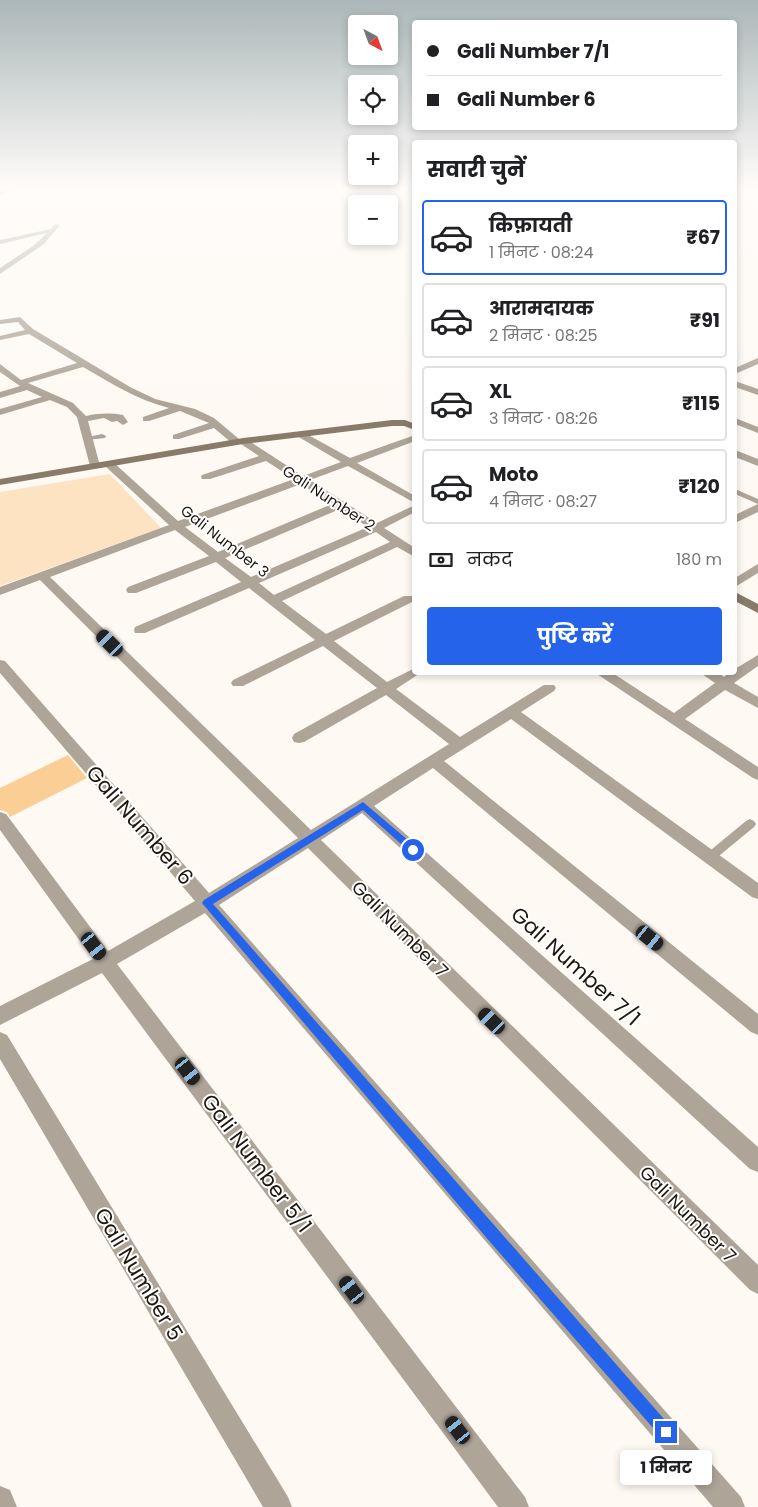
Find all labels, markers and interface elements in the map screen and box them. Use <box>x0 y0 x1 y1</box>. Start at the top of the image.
north arrow <box>348 15 398 65</box>
map controls <box>348 15 398 245</box>
text: Gali Number 7/1 <box>457 38 610 65</box>
button: locate <box>348 75 398 125</box>
text: Gali Number 6 <box>457 86 596 113</box>
button: + <box>348 135 398 185</box>
text: सवारी चुनें <box>427 154 525 185</box>
button: − <box>348 195 398 245</box>
text: किफ़ायती <box>489 212 572 239</box>
icon: car <box>429 215 474 260</box>
text: ₹67 <box>686 224 720 251</box>
text: 1 मिनट · 08:24 <box>489 241 593 264</box>
text: आरामदायक <box>489 295 594 322</box>
icon: car <box>429 298 474 343</box>
text: ₹91 <box>690 307 720 334</box>
text: 2 मिनट · 08:25 <box>489 324 598 347</box>
text: XL <box>489 378 512 405</box>
icon: car <box>429 381 474 426</box>
text: ₹115 <box>682 390 720 417</box>
text: 3 मिनट · 08:26 <box>489 407 598 430</box>
street label: Gali Number 2 <box>279 460 379 536</box>
text: Moto <box>489 461 538 488</box>
icon: car <box>429 464 474 509</box>
text: ₹120 <box>678 473 720 500</box>
text: 4 मिनट · 08:27 <box>489 490 597 513</box>
street label: Gali Number 3 <box>177 500 273 582</box>
icon: cash <box>427 546 455 574</box>
text: नकद <box>467 546 512 573</box>
text: 180 m <box>676 548 722 571</box>
button: पुष्टि करें <box>427 607 722 665</box>
car <box>94 627 125 659</box>
street label: Gali Number 6 <box>80 759 200 891</box>
route start <box>402 839 424 861</box>
street label: Gali Number 7 <box>346 875 454 983</box>
street label: Gali Number 7/1 <box>505 900 647 1032</box>
car <box>633 923 666 953</box>
car <box>78 930 109 962</box>
car <box>475 1005 508 1037</box>
car <box>172 1055 203 1087</box>
street label: Gali Number 5/1 <box>195 1088 319 1238</box>
street label: Gali Number 7 <box>634 1160 742 1268</box>
street label: Gali Number 5 <box>88 1202 190 1346</box>
car <box>336 1274 367 1306</box>
car <box>442 1414 473 1446</box>
route end <box>655 1421 677 1443</box>
callout: 1 मिनट <box>620 1450 712 1484</box>
text: 1 मिनट <box>640 1456 692 1479</box>

